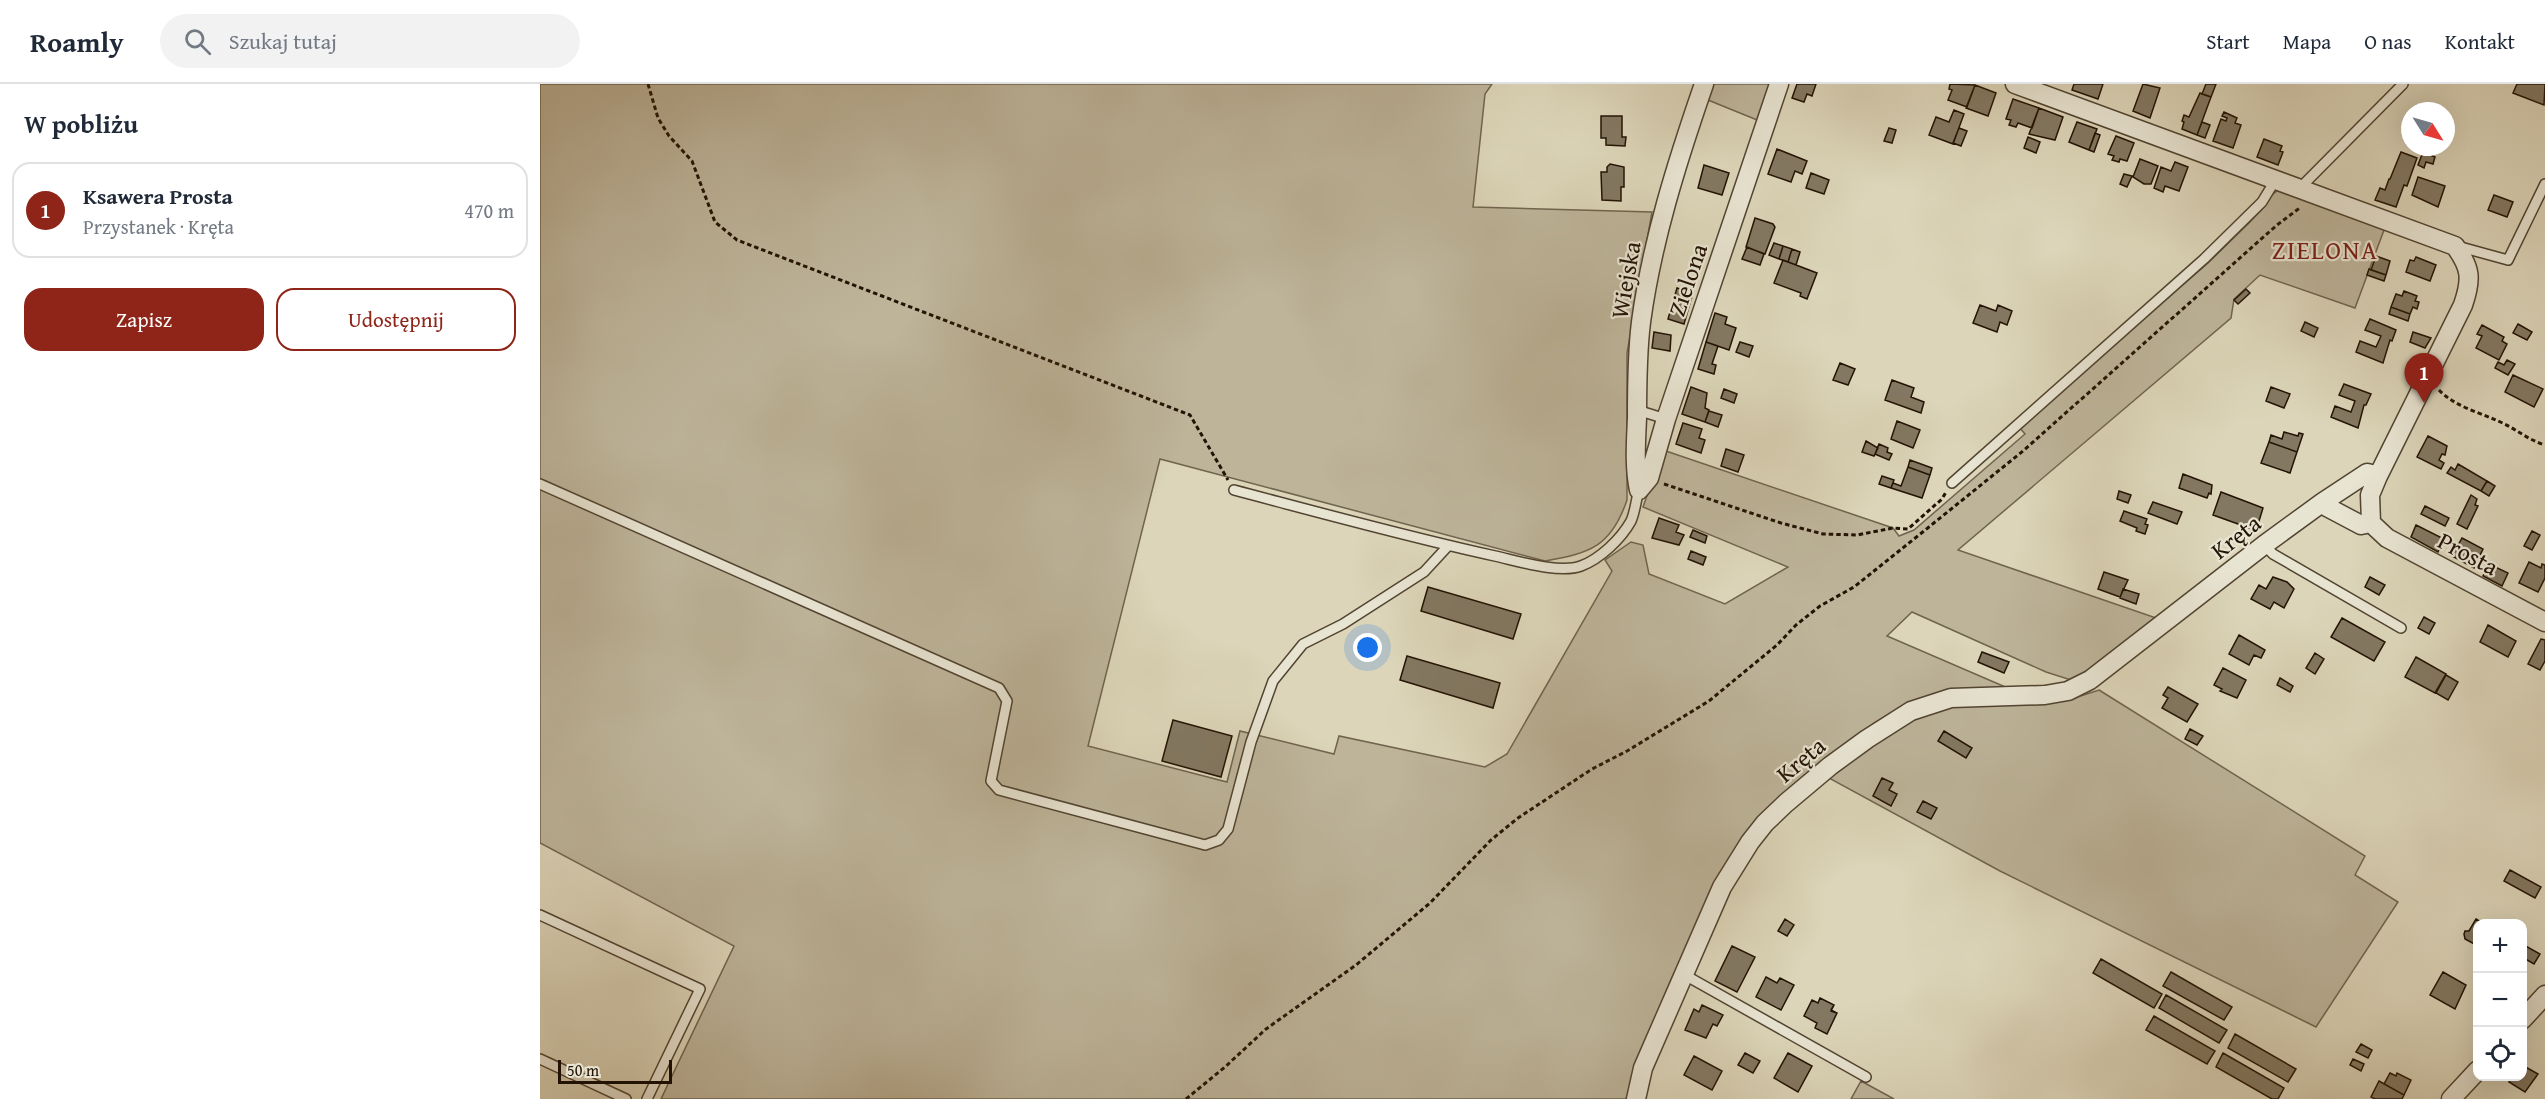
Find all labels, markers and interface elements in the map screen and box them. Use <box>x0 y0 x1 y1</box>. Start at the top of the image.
search box <box>160 14 580 68</box>
text: Roamly <box>30 21 124 62</box>
icon: search <box>181 25 214 58</box>
text: Szukaj tutaj <box>229 25 337 57</box>
text: Start <box>2206 26 2250 57</box>
text: Mapa <box>2283 26 2331 57</box>
text: O nas <box>2364 26 2412 57</box>
text: Kontakt <box>2445 26 2515 57</box>
north arrow <box>2401 102 2455 156</box>
text: W pobliżu <box>24 104 138 143</box>
text: Ksawera Prosta <box>83 180 233 212</box>
text: 1 <box>40 196 51 225</box>
text: 470 m <box>464 196 514 225</box>
text: Przystanek · Kręta <box>83 212 234 241</box>
district label: ZIELONA <box>2272 230 2378 269</box>
street label: Wiejska <box>1602 238 1650 321</box>
street label: Zielona <box>1659 238 1716 321</box>
button: Zapisz <box>24 288 264 351</box>
button: Udostępnij <box>276 288 516 351</box>
pin: 1 <box>2404 354 2444 403</box>
street label: Kręta <box>2203 505 2269 567</box>
street label: Prosta <box>2432 523 2505 584</box>
your location <box>1353 633 1382 662</box>
street label: Kręta <box>1768 728 1834 791</box>
map controls <box>2473 919 2527 1081</box>
button: + <box>2473 919 2527 973</box>
button: − <box>2473 973 2527 1027</box>
button: locate <box>2473 1027 2527 1081</box>
scale bar <box>558 1057 672 1084</box>
text: 50 m <box>567 1058 599 1082</box>

